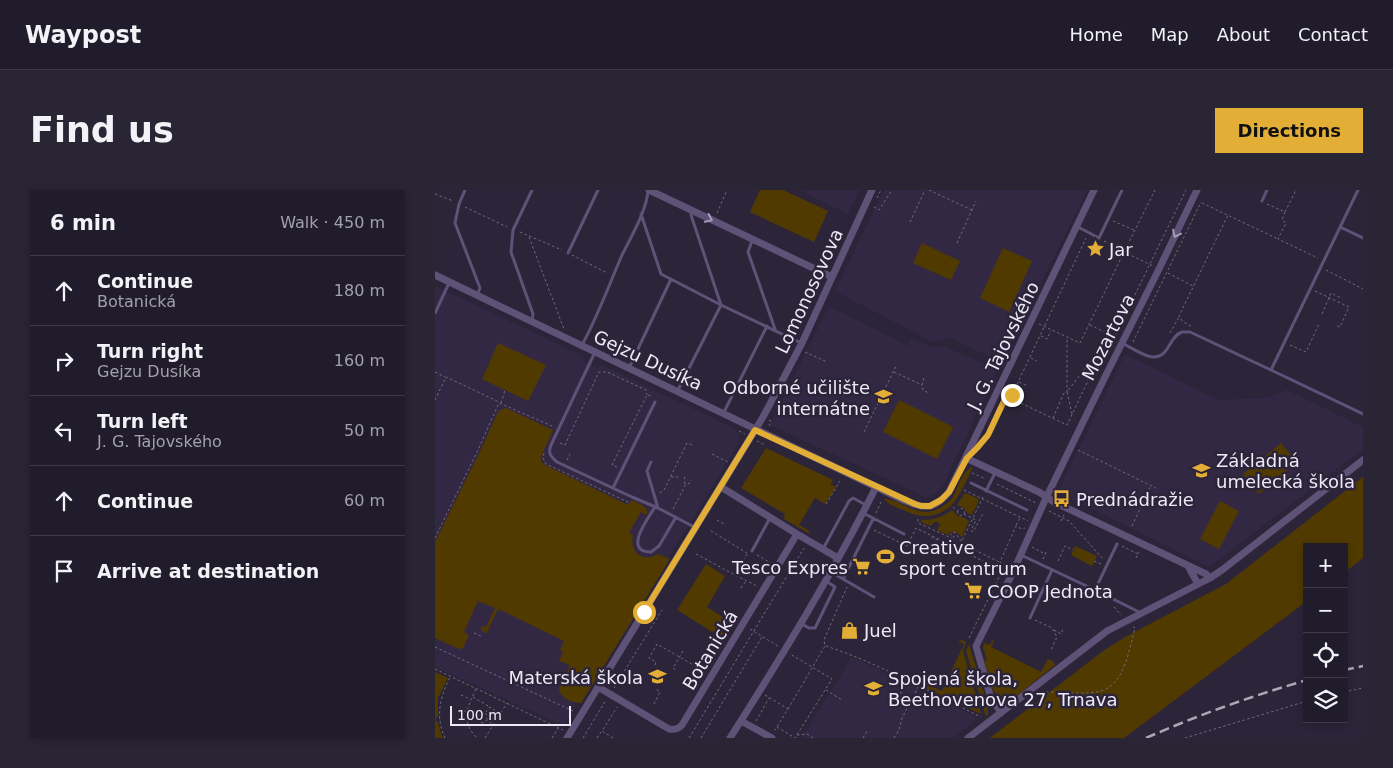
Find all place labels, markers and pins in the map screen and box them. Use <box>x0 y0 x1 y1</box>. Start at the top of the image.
place icon: Jar <box>1085 239 1105 259</box>
place label: Jar <box>1108 239 1133 260</box>
place label: Odborné učilište internátne <box>723 377 870 419</box>
school or university icon: Odborné učilište internátne <box>874 387 894 407</box>
place label: Základná umelecká škola <box>1216 450 1355 492</box>
school or university icon: Základná umelecká škola <box>1192 460 1212 480</box>
bus stop icon: Prednádražie <box>1052 489 1072 509</box>
place label: Prednádražie <box>1076 489 1194 510</box>
place label: Creative sport centrum <box>899 537 1027 579</box>
sports icon: Creative sport centrum <box>875 547 895 567</box>
place label: Tesco Expres <box>731 557 848 578</box>
supermarket icon: Tesco Expres <box>852 557 872 577</box>
supermarket icon: COOP Jednota <box>963 581 983 601</box>
place label: COOP Jednota <box>987 581 1113 602</box>
shop icon: Juel <box>840 620 860 640</box>
place label: Juel <box>863 620 897 641</box>
place label: Materská škola <box>508 667 643 688</box>
school or university icon: Materská škola <box>647 667 667 687</box>
place label: Spojená škola, Beethovenova 27, Trnava <box>888 668 1117 710</box>
school or university icon: Spojená škola, Beethovenova 27, Trnava <box>864 678 884 698</box>

